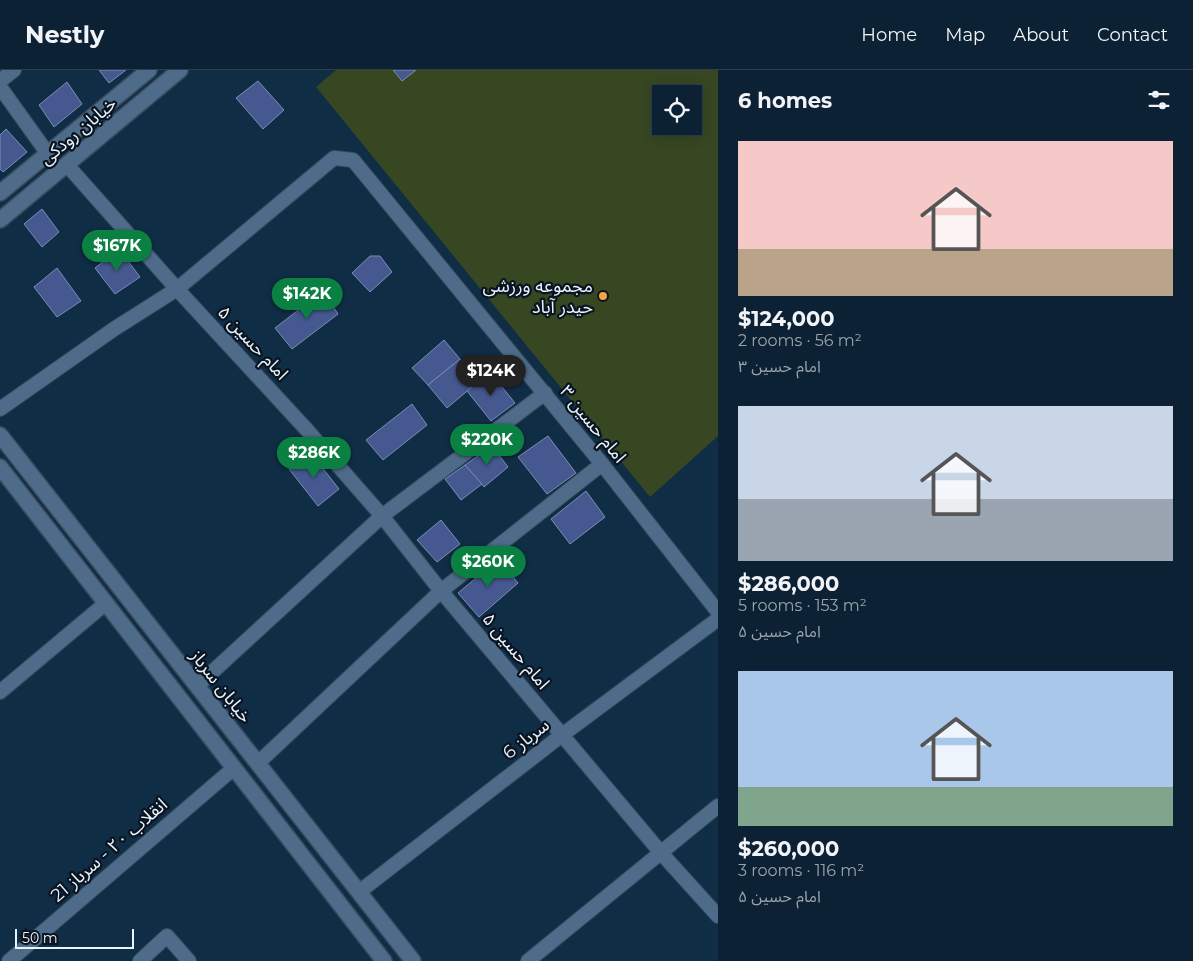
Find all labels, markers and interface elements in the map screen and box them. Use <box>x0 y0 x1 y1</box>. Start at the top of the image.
text: Nestly <box>25 20 104 49</box>
text: Home <box>861 24 917 46</box>
text: Map <box>945 24 985 46</box>
text: About <box>1013 24 1069 46</box>
text: Contact <box>1097 24 1168 46</box>
map controls <box>652 85 702 135</box>
button: locate <box>652 85 702 135</box>
icon: filters <box>1145 86 1173 114</box>
text: 6 homes <box>738 88 832 113</box>
street label: خیابان رودکی <box>35 92 121 170</box>
icon: home <box>911 174 1001 264</box>
pin: $167K <box>82 230 152 272</box>
text: $167K <box>93 236 141 255</box>
place label: مجموعه ورزشی حیدر آباد <box>483 275 593 318</box>
pin: $142K <box>272 278 342 320</box>
text: $142K <box>283 284 331 303</box>
marker: مجموعه ورزشی حیدر آباد <box>597 290 609 302</box>
street label: امام حسین ۵ <box>211 301 293 387</box>
text: $124,000 <box>738 306 835 331</box>
text: 2 rooms · 56 m² <box>738 331 862 350</box>
pin: $124K <box>456 354 526 397</box>
text: امام حسین ۳ <box>738 357 821 376</box>
text: $124K <box>467 361 515 380</box>
street label: امام حسین ۳ <box>553 381 631 469</box>
pin: $220K <box>452 424 522 466</box>
text: $220K <box>461 430 513 449</box>
pin: $286K <box>279 436 349 479</box>
icon: home <box>911 439 1001 529</box>
text: $286K <box>288 443 340 462</box>
pin: $260K <box>453 546 523 588</box>
text: $260K <box>462 552 514 571</box>
text: $286,000 <box>738 571 839 596</box>
text: 5 rooms · 153 m² <box>738 596 867 615</box>
street label: امام حسین ۵ <box>475 608 554 696</box>
text: امام حسین ۵ <box>738 622 821 641</box>
street label: خیابان سرباز <box>185 644 256 727</box>
icon: home <box>911 704 1001 794</box>
street label: سرباز 6 <box>498 714 554 764</box>
street label: انقلاب ۲۰ - سرباز 21 <box>46 793 172 907</box>
text: $260,000 <box>738 836 839 861</box>
text: 3 rooms · 116 m² <box>738 861 864 880</box>
text: امام حسین ۵ <box>738 887 821 906</box>
scale bar <box>15 926 134 949</box>
text: 50 m <box>22 929 58 947</box>

